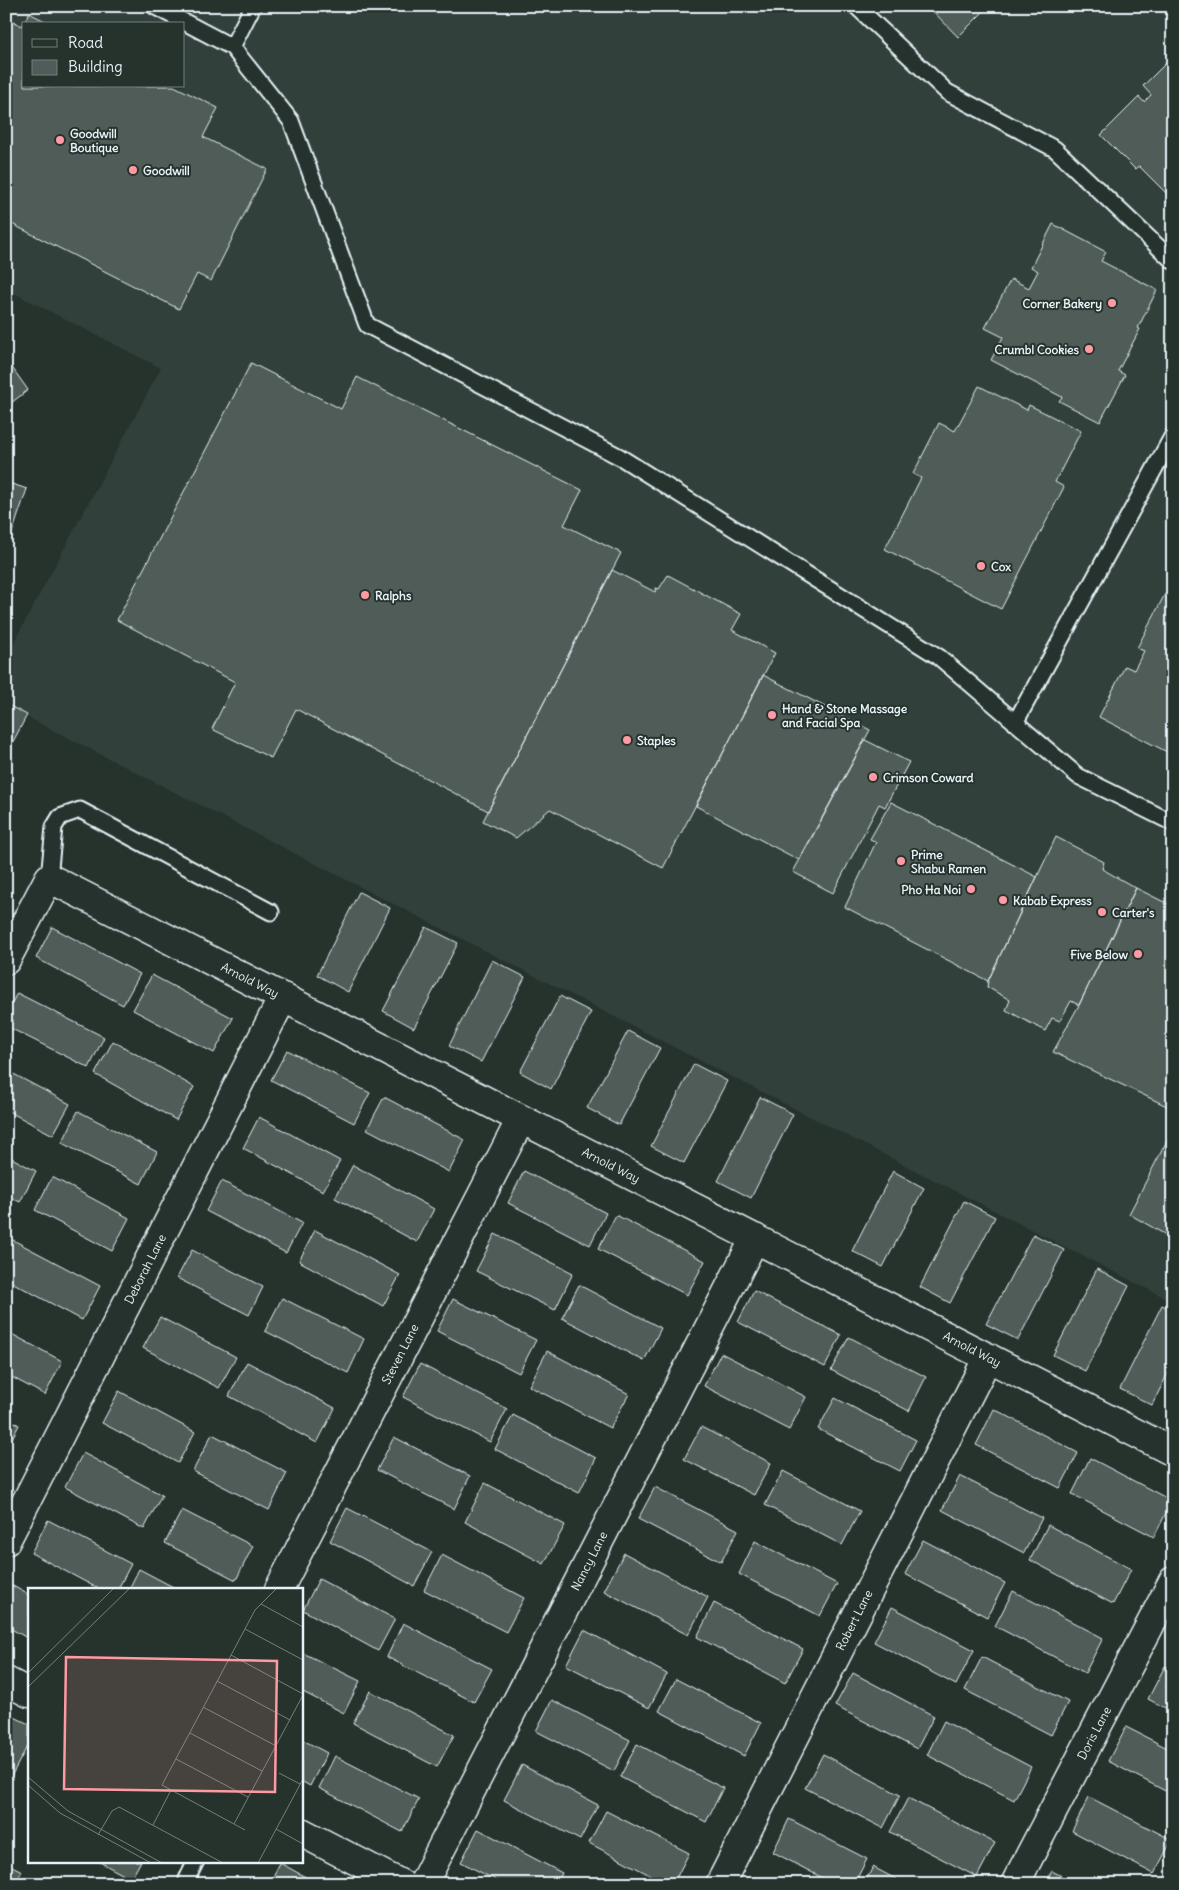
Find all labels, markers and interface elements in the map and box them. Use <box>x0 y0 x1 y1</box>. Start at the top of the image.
legend <box>22 22 185 88</box>
text: Road <box>68 33 103 52</box>
text: Building <box>68 57 123 76</box>
place label: Goodwill Boutique <box>70 126 119 156</box>
marker: Goodwill Boutique <box>54 134 66 146</box>
place label: Goodwill <box>143 163 190 178</box>
marker: Goodwill <box>127 164 139 176</box>
place label: Corner Bakery <box>1022 296 1102 312</box>
marker: Corner Bakery <box>1106 297 1118 309</box>
place label: Crumbl Cookies <box>995 342 1080 357</box>
marker: Crumbl Cookies <box>1083 343 1095 355</box>
place label: Cox <box>991 559 1011 574</box>
marker: Cox <box>975 560 987 572</box>
place label: Ralphs <box>375 588 412 604</box>
marker: Ralphs <box>359 589 371 601</box>
place label: Hand & Stone Massage and Facial Spa <box>782 701 908 731</box>
marker: Hand & Stone Massage and Facial Spa <box>766 709 778 721</box>
place label: Staples <box>637 733 676 749</box>
marker: Staples <box>621 734 633 746</box>
place label: Crimson Coward <box>883 770 974 785</box>
marker: Crimson Coward <box>867 771 879 783</box>
place label: Prime Shabu Ramen <box>911 847 986 876</box>
marker: Prime Shabu Ramen <box>895 855 907 867</box>
place label: Pho Ha Noi <box>901 882 961 897</box>
marker: Pho Ha Noi <box>965 883 977 895</box>
place label: Kabab Express <box>1013 893 1092 909</box>
marker: Kabab Express <box>997 894 1009 906</box>
place label: Carter's <box>1112 905 1155 920</box>
marker: Carter's <box>1096 906 1108 918</box>
place label: Five Below <box>1070 947 1129 962</box>
marker: Five Below <box>1132 948 1144 960</box>
street label: Arnold Way <box>219 959 281 1001</box>
street label: Arnold Way <box>580 1144 642 1186</box>
street label: Deborah Lane <box>121 1232 169 1306</box>
street label: Steven Lane <box>378 1321 422 1387</box>
street label: Arnold Way <box>941 1328 1003 1370</box>
street label: Nancy Lane <box>568 1529 610 1593</box>
street label: Robert Lane <box>832 1587 876 1653</box>
inset map <box>28 1588 302 1862</box>
street label: Doris Lane <box>1074 1704 1114 1762</box>

